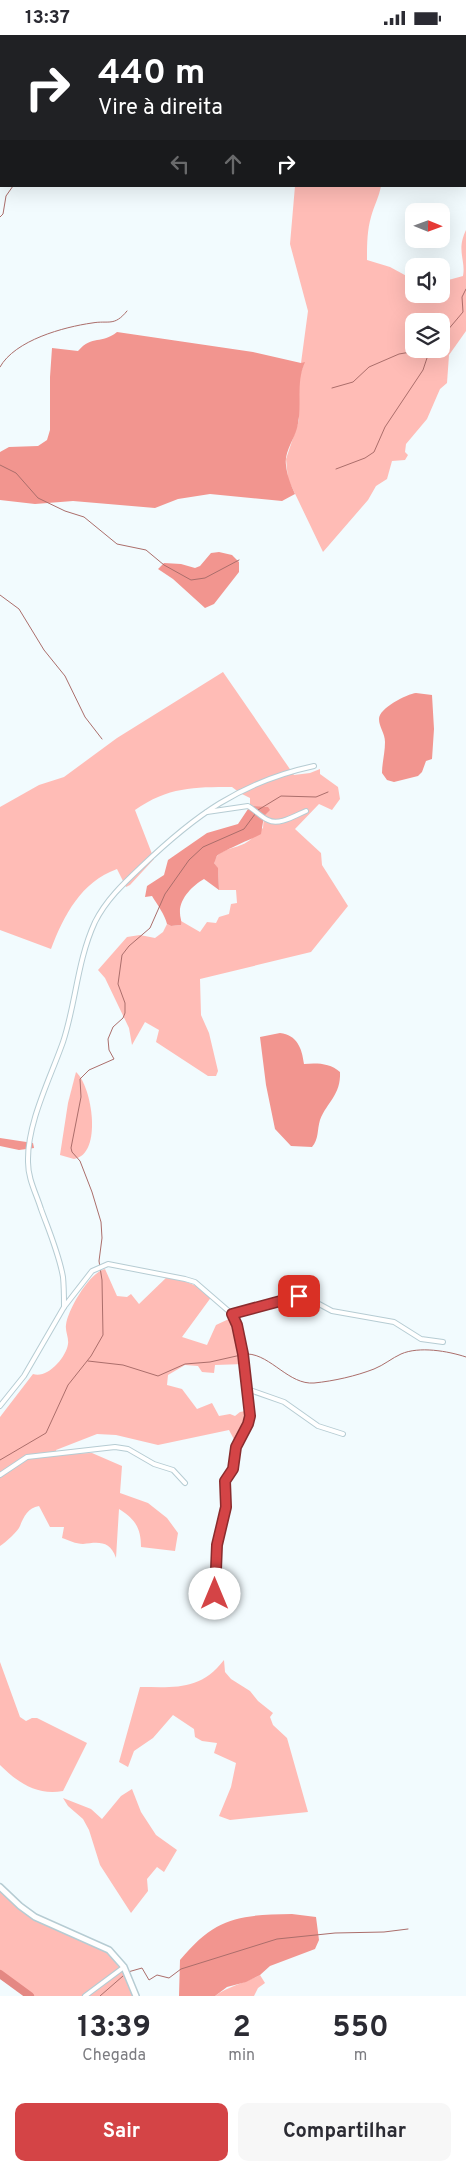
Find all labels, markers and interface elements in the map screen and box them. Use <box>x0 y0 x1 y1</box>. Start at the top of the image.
text: 13:37 <box>25 6 70 30</box>
text: 440 m <box>98 52 205 96</box>
icon: right <box>15 55 80 120</box>
text: Vire à direita <box>98 95 223 122</box>
icon: left <box>166 150 194 178</box>
icon: ahead <box>219 150 247 178</box>
icon: right <box>272 150 300 178</box>
north arrow <box>405 203 450 247</box>
map controls <box>405 203 450 358</box>
button: sound <box>405 258 450 303</box>
button: layers <box>405 313 450 358</box>
pin <box>278 1275 320 1317</box>
icon: arrive <box>285 1282 313 1310</box>
position arrow <box>188 1567 240 1619</box>
text: 13:39 <box>77 2010 151 2047</box>
text: 2 <box>232 2010 251 2047</box>
text: 550 <box>332 2010 389 2047</box>
text: Chegada <box>82 2046 146 2066</box>
text: min <box>228 2046 255 2066</box>
text: m <box>354 2046 367 2066</box>
button: Sair <box>15 2103 228 2161</box>
button: Compartilhar <box>238 2103 451 2161</box>

